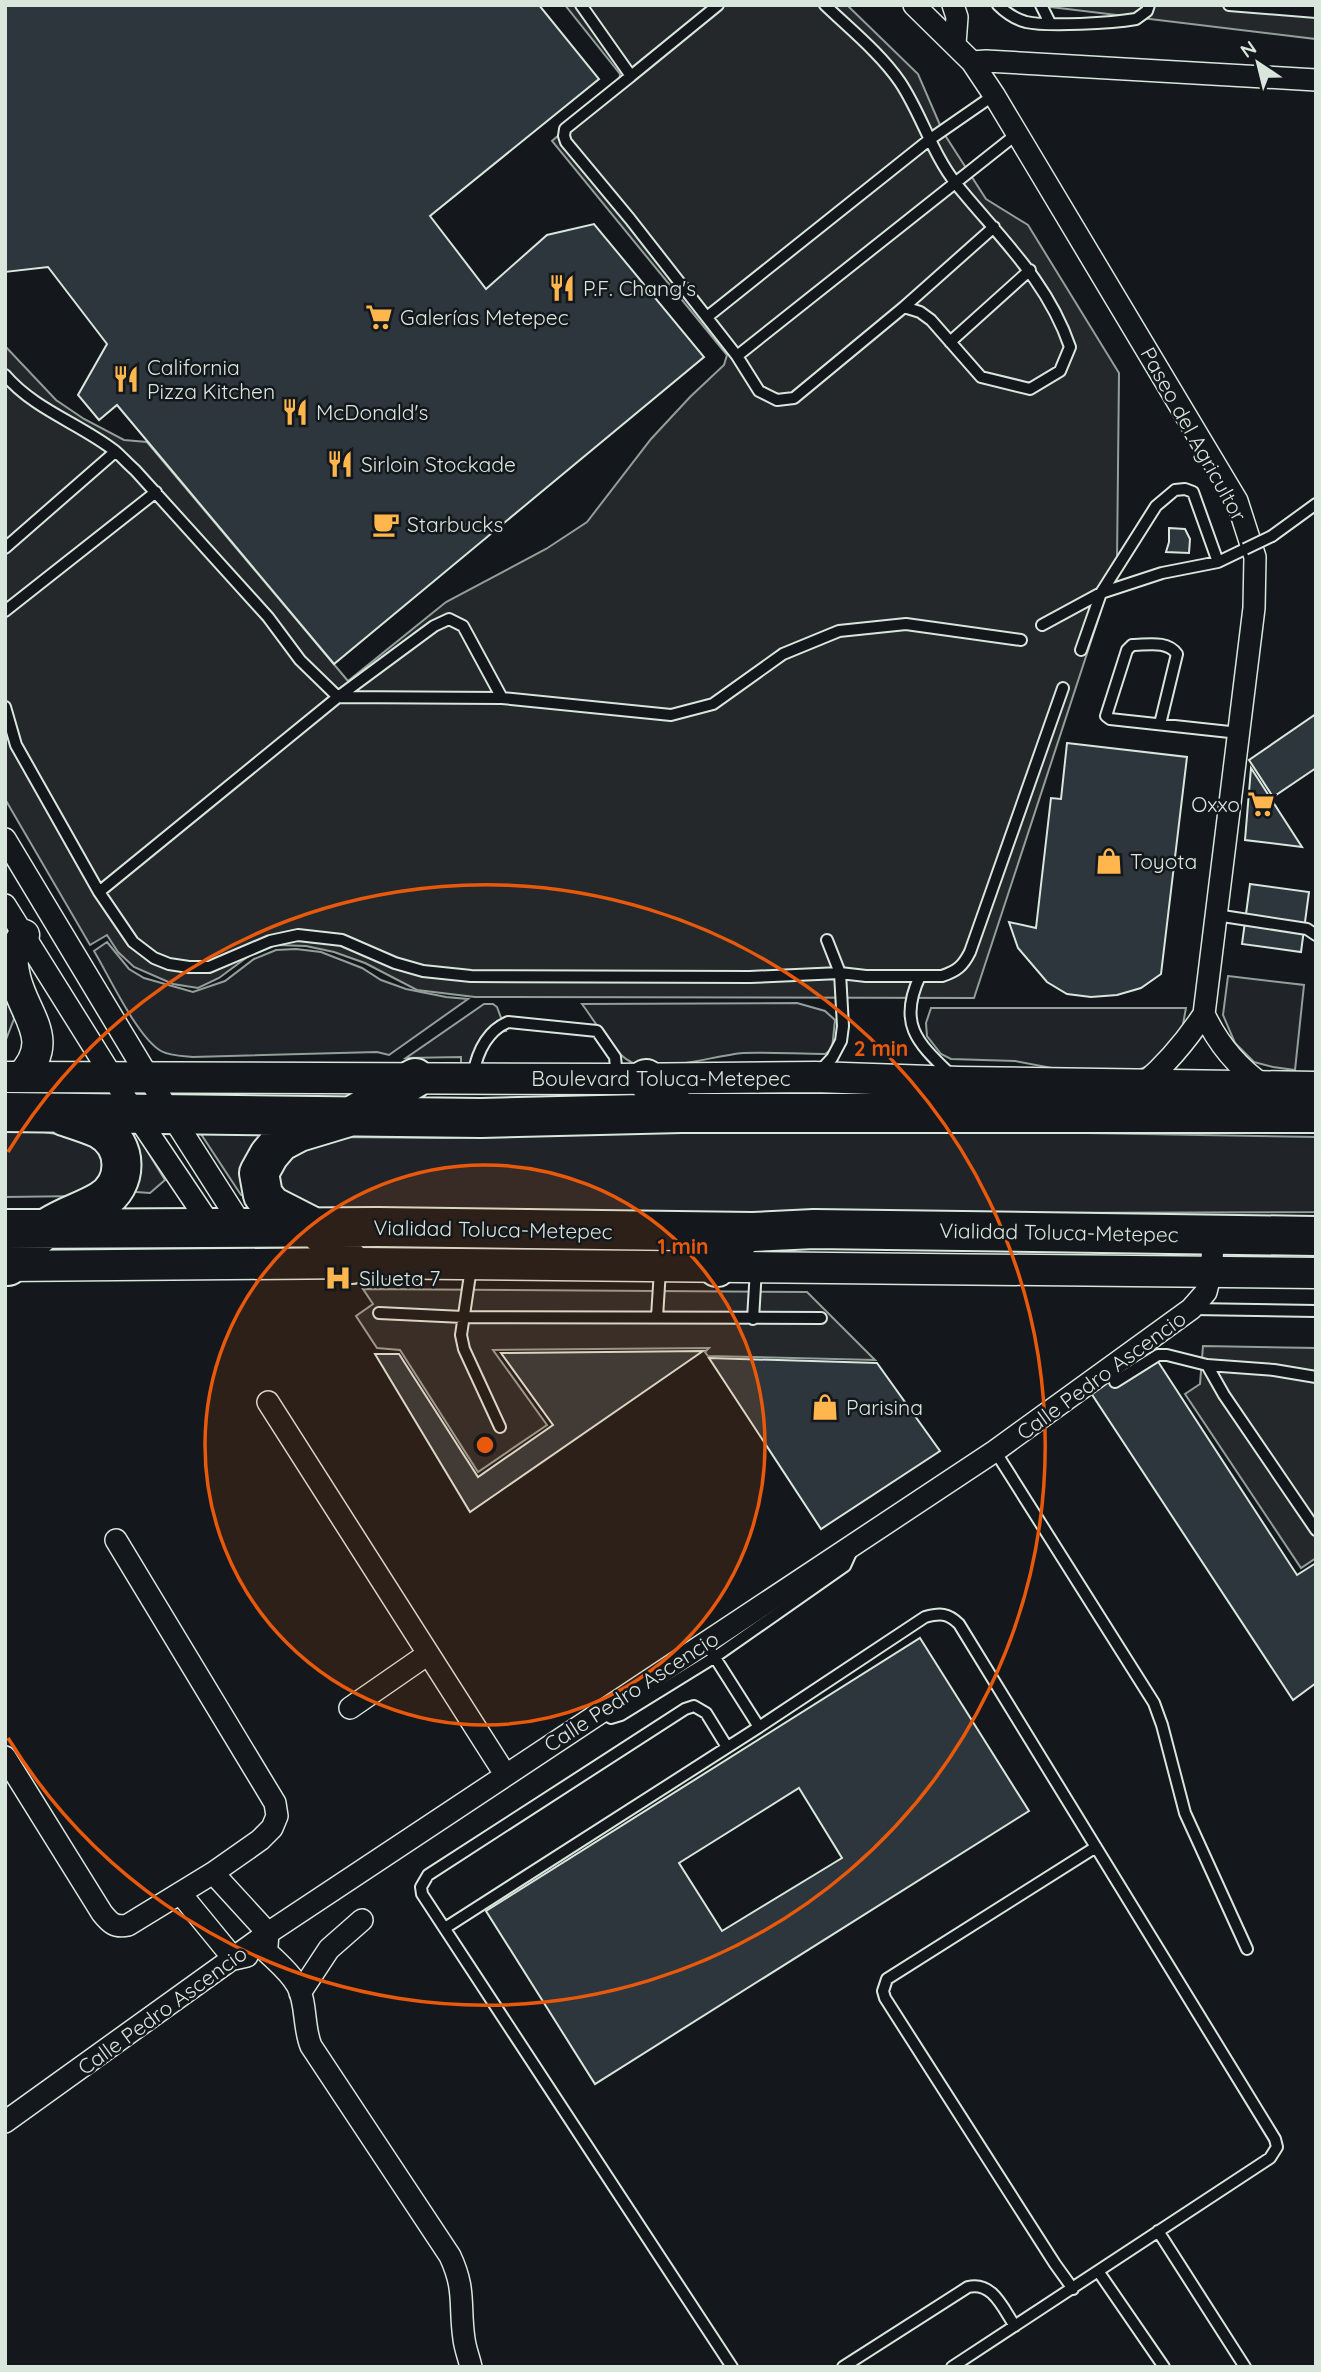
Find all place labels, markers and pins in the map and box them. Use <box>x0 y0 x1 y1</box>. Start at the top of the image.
restaurant icon: P.F. Chang's <box>547 273 577 303</box>
place label: P.F. Chang's <box>583 275 696 301</box>
supermarket icon: Galerías Metepec <box>364 302 394 332</box>
place label: Galerías Metepec <box>400 304 569 330</box>
place label: California Pizza Kitchen <box>147 354 275 404</box>
restaurant icon: California Pizza Kitchen <box>111 364 141 394</box>
restaurant icon: McDonald's <box>280 397 310 427</box>
place label: McDonald's <box>316 399 428 425</box>
restaurant icon: Sirloin Stockade <box>325 449 355 479</box>
place label: Sirloin Stockade <box>361 451 516 477</box>
cafe icon: Starbucks <box>371 509 401 539</box>
place label: Starbucks <box>407 511 503 537</box>
supermarket icon: Oxxo <box>1246 789 1276 819</box>
place label: Oxxo <box>1191 791 1240 817</box>
shop icon: Toyota <box>1094 846 1124 876</box>
place label: Toyota <box>1130 848 1197 874</box>
hospital icon: Silueta 7 <box>323 1263 353 1293</box>
place label: Silueta 7 <box>359 1265 440 1291</box>
shop icon: Parisina <box>810 1392 840 1422</box>
place label: Parisina <box>846 1394 923 1420</box>
centre of rings <box>473 1433 497 1457</box>

